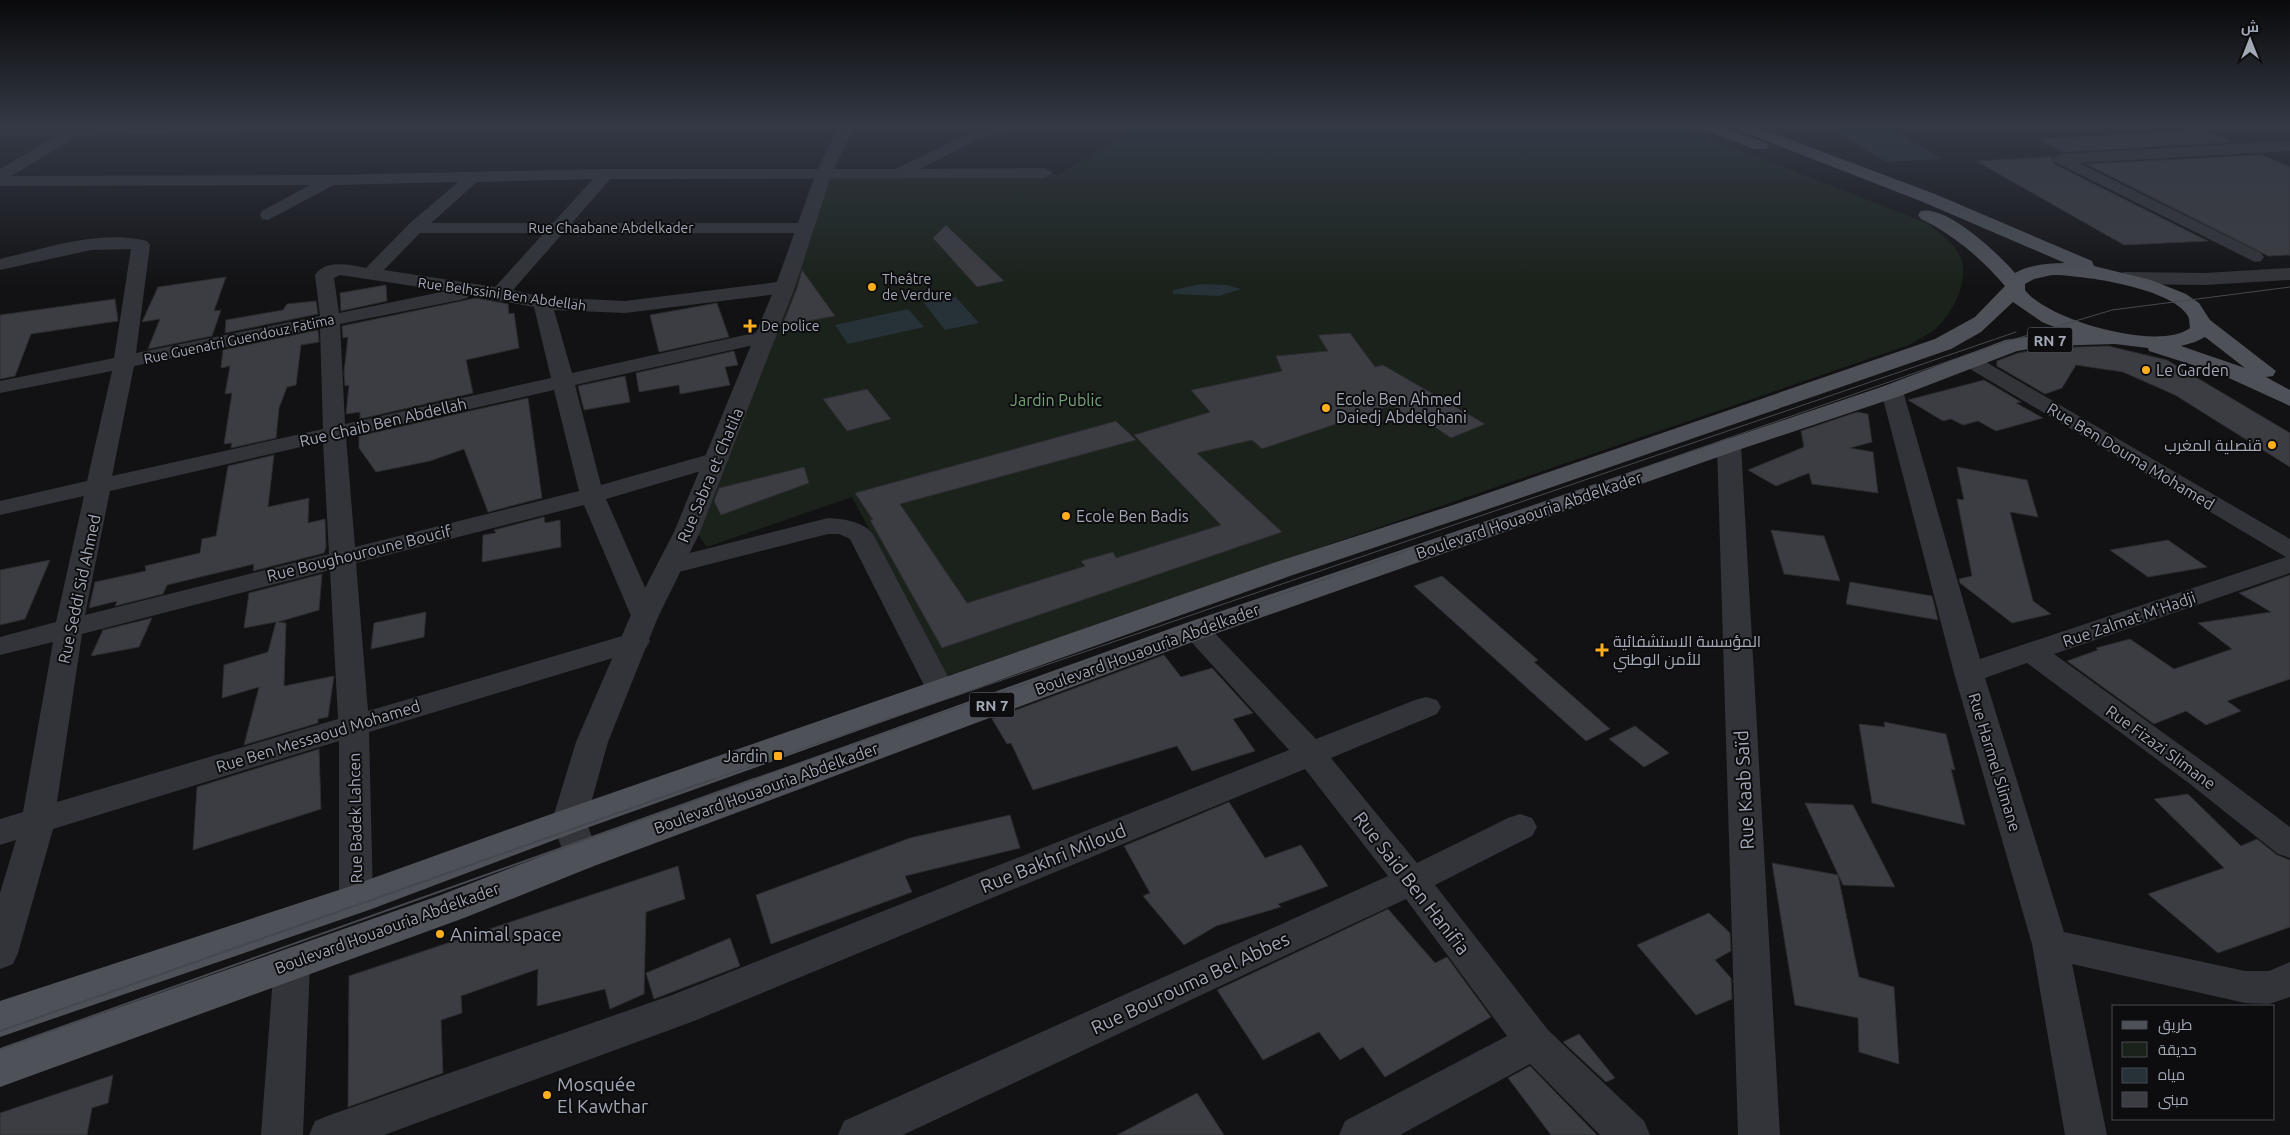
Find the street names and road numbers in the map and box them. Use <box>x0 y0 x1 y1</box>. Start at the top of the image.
street label: Rue Chaabane Abdelkader <box>528 220 694 236</box>
street label: Rue Belhssini Ben Abdellah <box>417 274 587 314</box>
street label: Rue Guenatri Guendouz Fatima <box>142 311 336 367</box>
road number: RN 7 <box>2028 328 2072 352</box>
street label: Rue Chaib Ben Abdellah <box>298 394 468 450</box>
street label: Rue Ben Douma Mohamed <box>2044 399 2218 513</box>
street label: Rue Sabra et Chatila <box>674 405 746 545</box>
street label: Boulevard Houaouria Abdelkader <box>1414 468 1644 562</box>
street label: Rue Seddi Sid Ahmed <box>54 513 104 665</box>
street label: Rue Boughouroune Boucif <box>265 521 454 585</box>
street label: Rue Zalmat M'Hadji <box>2060 588 2198 650</box>
street label: Boulevard Houaouria Abdelkader <box>1032 600 1262 698</box>
street label: Rue Harmel Slimane <box>1965 691 2025 833</box>
road number: RN 7 <box>970 692 1014 718</box>
street label: Rue Ben Messaoud Mohamed <box>214 696 422 776</box>
street label: Rue Fizazi Slimane <box>2103 701 2219 793</box>
street label: Rue Kaab Saïd <box>1730 730 1758 850</box>
street label: Boulevard Houaouria Abdelkader <box>651 739 881 837</box>
street label: Rue Badek Lahcen <box>345 752 365 884</box>
street label: Rue Said Ben Hanifia <box>1349 807 1475 959</box>
street label: Rue Bakhri Miloud <box>977 819 1129 897</box>
street label: Boulevard Houaouria Abdelkader <box>272 879 502 977</box>
street label: Rue Bourouma Bel Abbes <box>1087 927 1293 1039</box>

